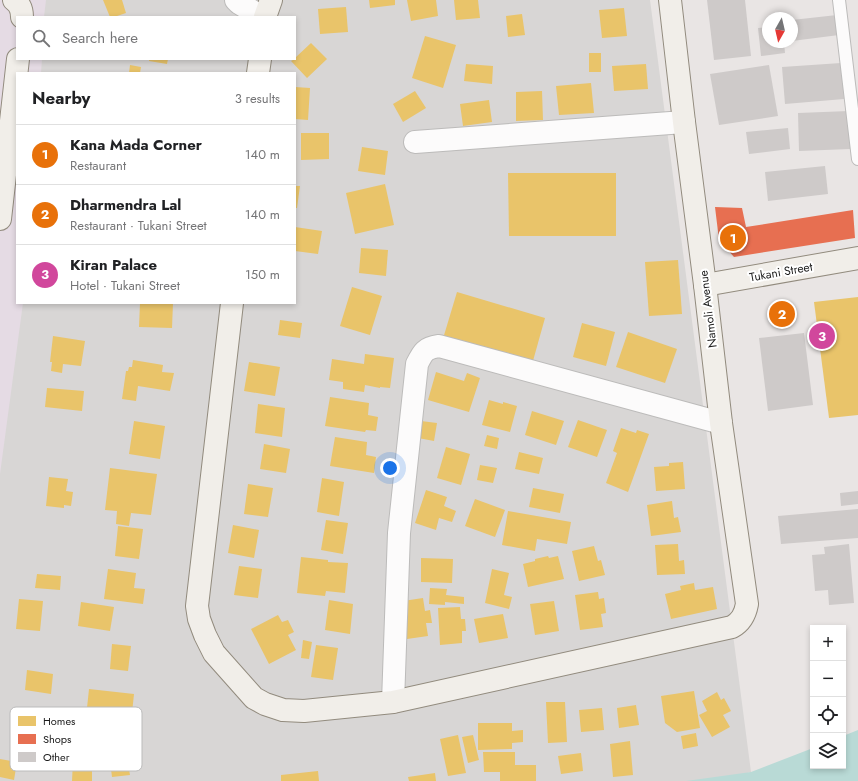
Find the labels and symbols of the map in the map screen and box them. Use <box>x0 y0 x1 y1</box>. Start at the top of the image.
north arrow <box>762 12 798 48</box>
pin: 1 <box>720 223 746 253</box>
street label: Tukani Street <box>748 258 814 286</box>
street label: Namoli Avenue <box>694 269 722 349</box>
pin: 2 <box>769 299 795 329</box>
pin: 3 <box>809 321 835 351</box>
your location <box>380 458 400 478</box>
legend <box>10 707 142 771</box>
text: Homes <box>43 713 76 729</box>
text: Shops <box>43 731 72 747</box>
text: Other <box>43 749 70 765</box>

